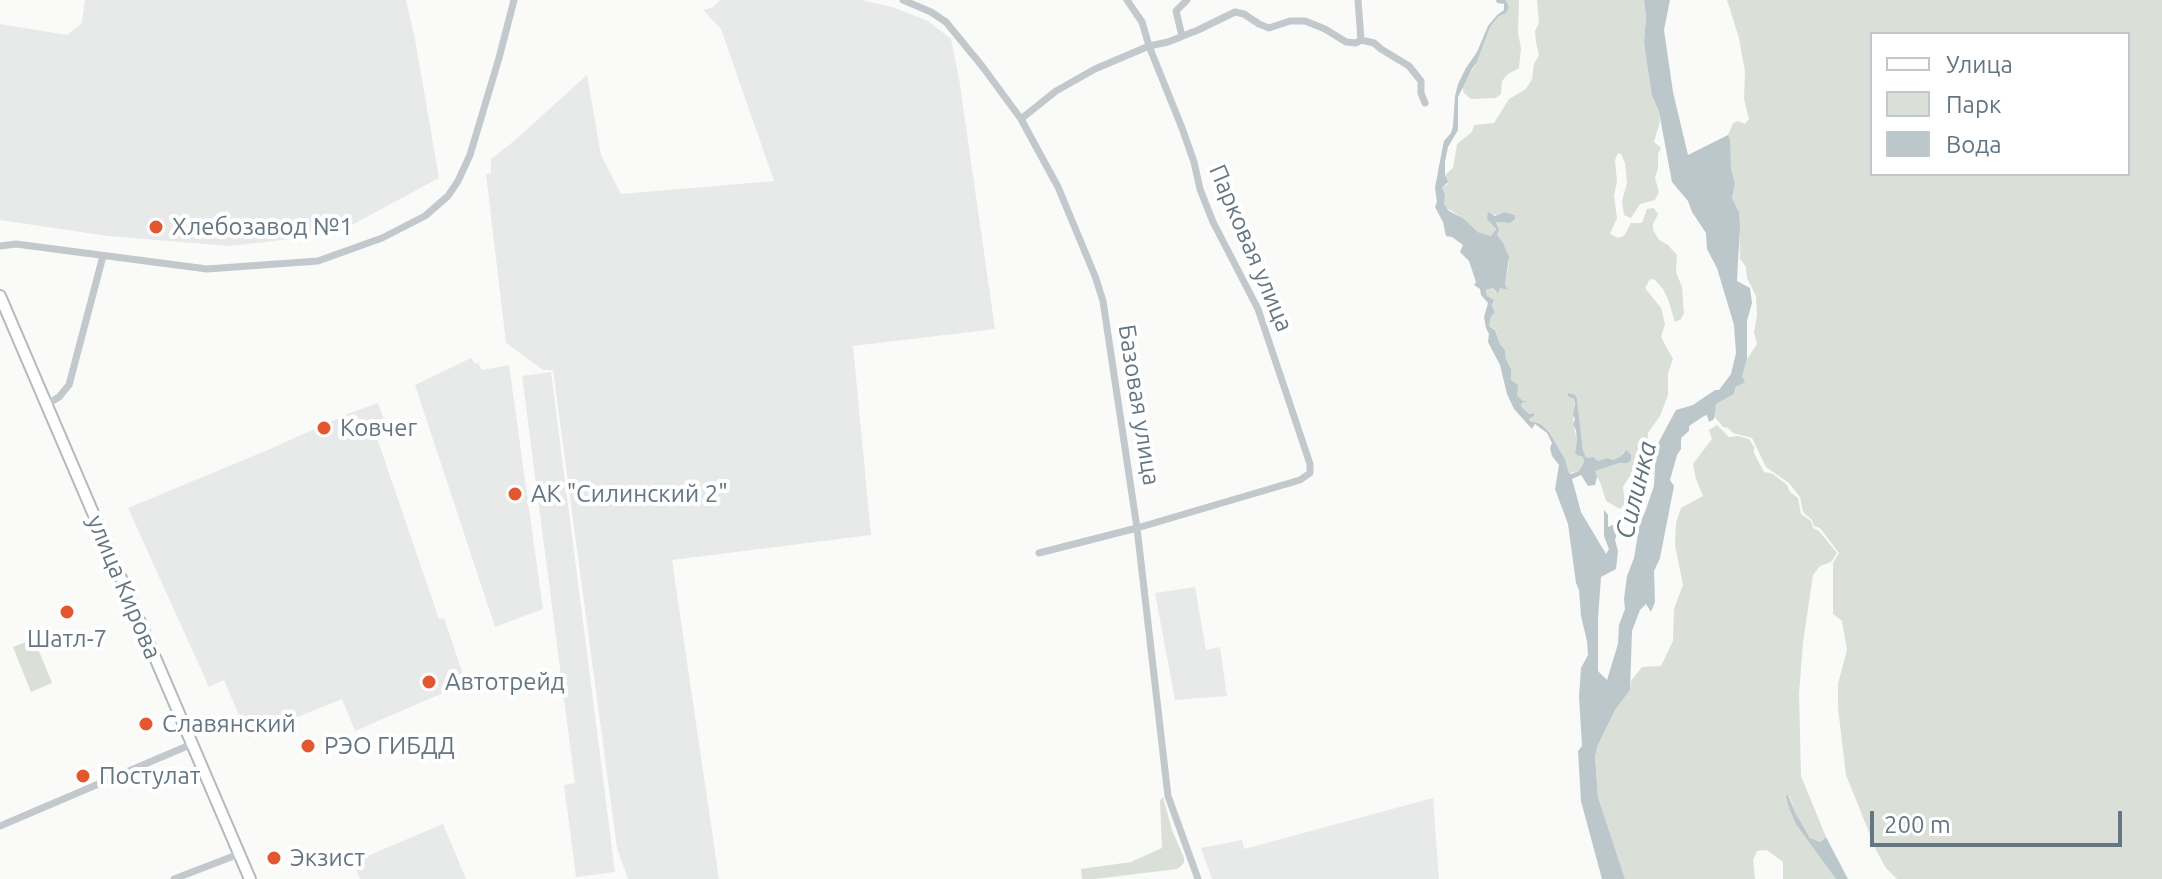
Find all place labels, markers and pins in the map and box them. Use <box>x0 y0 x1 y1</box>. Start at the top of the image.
place label: Хлебозавод №1 <box>172 213 353 241</box>
marker: Хлебозавод №1 <box>147 218 165 236</box>
place label: Ковчег <box>340 414 417 442</box>
marker: Ковчег <box>315 419 333 437</box>
place label: АК "Силинский 2" <box>531 480 728 508</box>
marker: АК "Силинский 2" <box>506 485 524 503</box>
marker: Шатл-7 <box>58 603 76 621</box>
place label: Шатл-7 <box>27 625 107 653</box>
place label: Автотрейд <box>445 668 565 696</box>
marker: Автотрейд <box>420 673 438 691</box>
place label: Славянский <box>162 710 296 738</box>
marker: Славянский <box>137 715 155 733</box>
place label: РЭО ГИБДД <box>324 732 455 760</box>
marker: РЭО ГИБДД <box>299 737 317 755</box>
place label: Постулат <box>99 762 200 790</box>
marker: Постулат <box>74 767 92 785</box>
place label: Экзист <box>290 844 365 872</box>
marker: Экзист <box>265 849 283 867</box>

